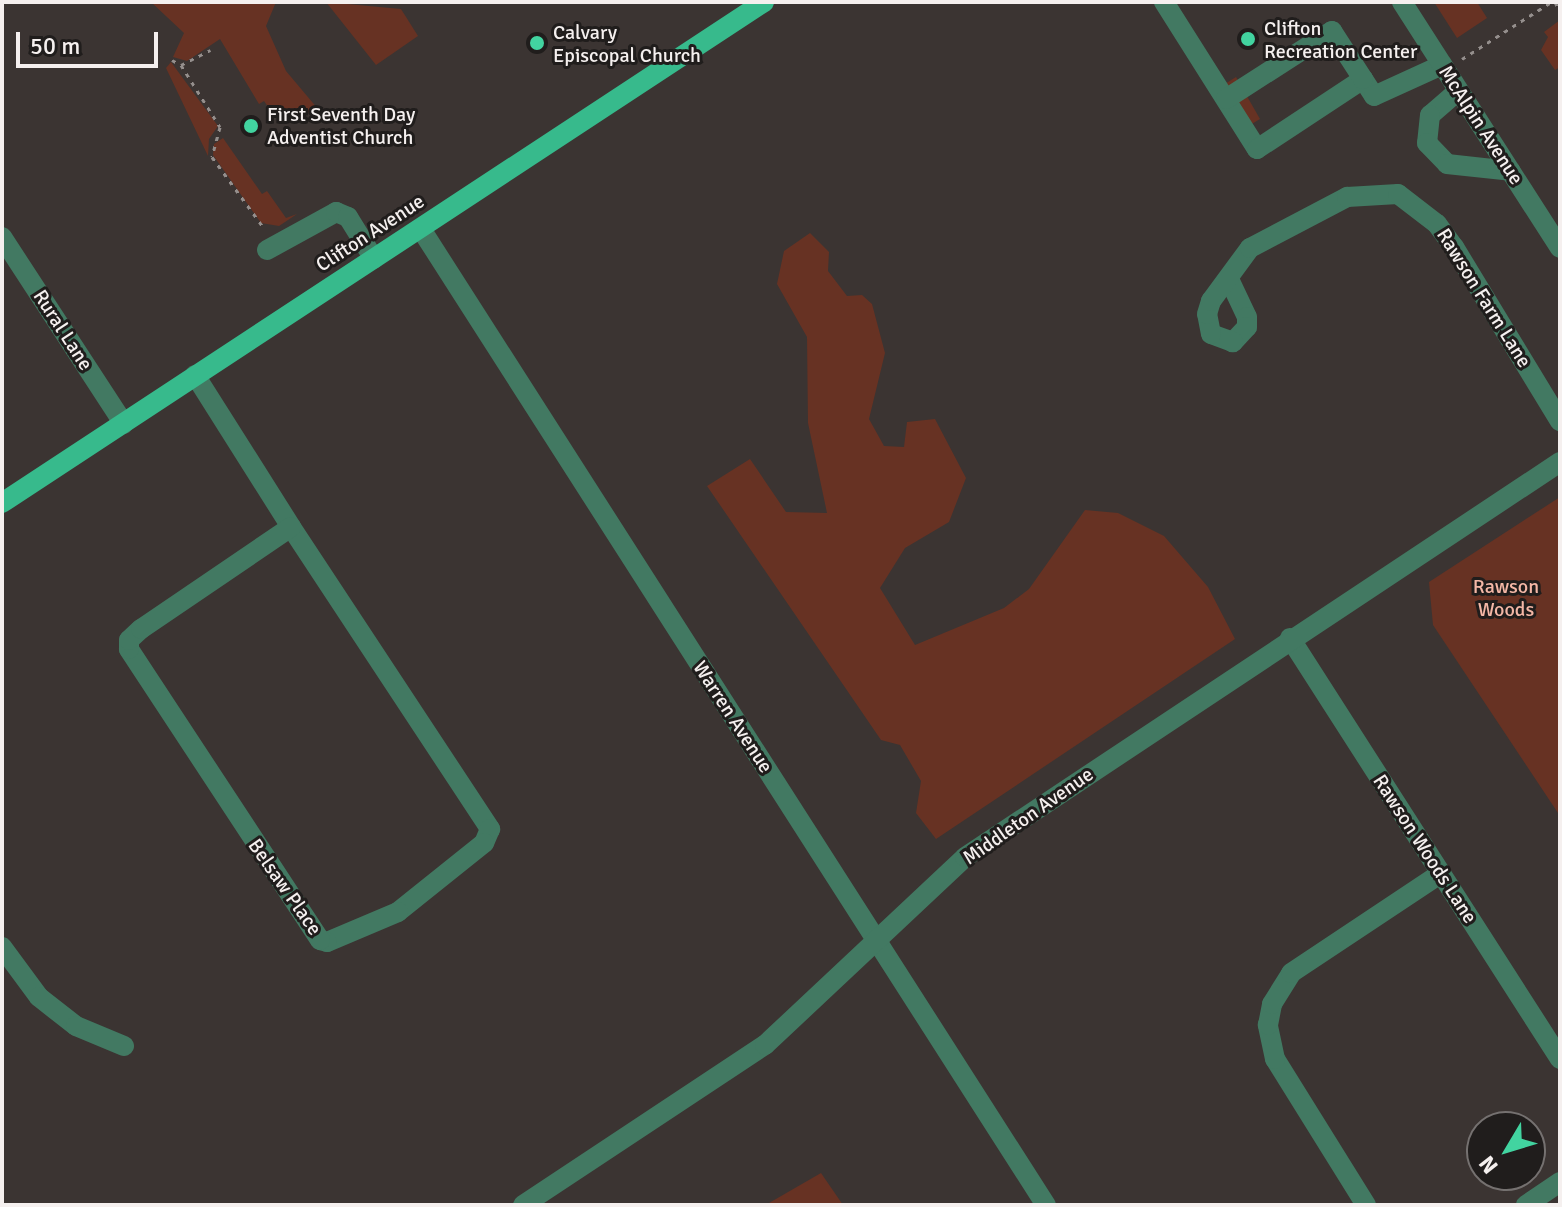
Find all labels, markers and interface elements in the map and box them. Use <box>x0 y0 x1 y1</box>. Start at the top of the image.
scale bar <box>20 16 162 66</box>
place label: Clifton Recreation Center <box>1264 16 1417 63</box>
place label: Calvary Episcopal Church <box>553 20 701 67</box>
marker: Clifton Recreation Center <box>1239 30 1257 48</box>
text: 50 m <box>30 31 80 61</box>
marker: Calvary Episcopal Church <box>528 34 546 52</box>
street label: McAlpin Avenue <box>1434 61 1528 189</box>
place label: First Seventh Day Adventist Church <box>267 102 415 149</box>
marker: First Seventh Day Adventist Church <box>242 117 260 135</box>
street label: Clifton Avenue <box>311 189 429 277</box>
street label: Rawson Farm Lane <box>1432 224 1536 372</box>
street label: Rural Lane <box>28 285 98 375</box>
park label: Rawson Woods <box>1473 575 1539 622</box>
street label: Warren Avenue <box>688 657 778 777</box>
street label: Middleton Avenue <box>958 762 1098 870</box>
street label: Rawson Woods Lane <box>1368 770 1482 928</box>
street label: Belsaw Place <box>243 834 327 940</box>
north arrow <box>1466 1111 1546 1191</box>
text: N <box>1473 1151 1504 1179</box>

